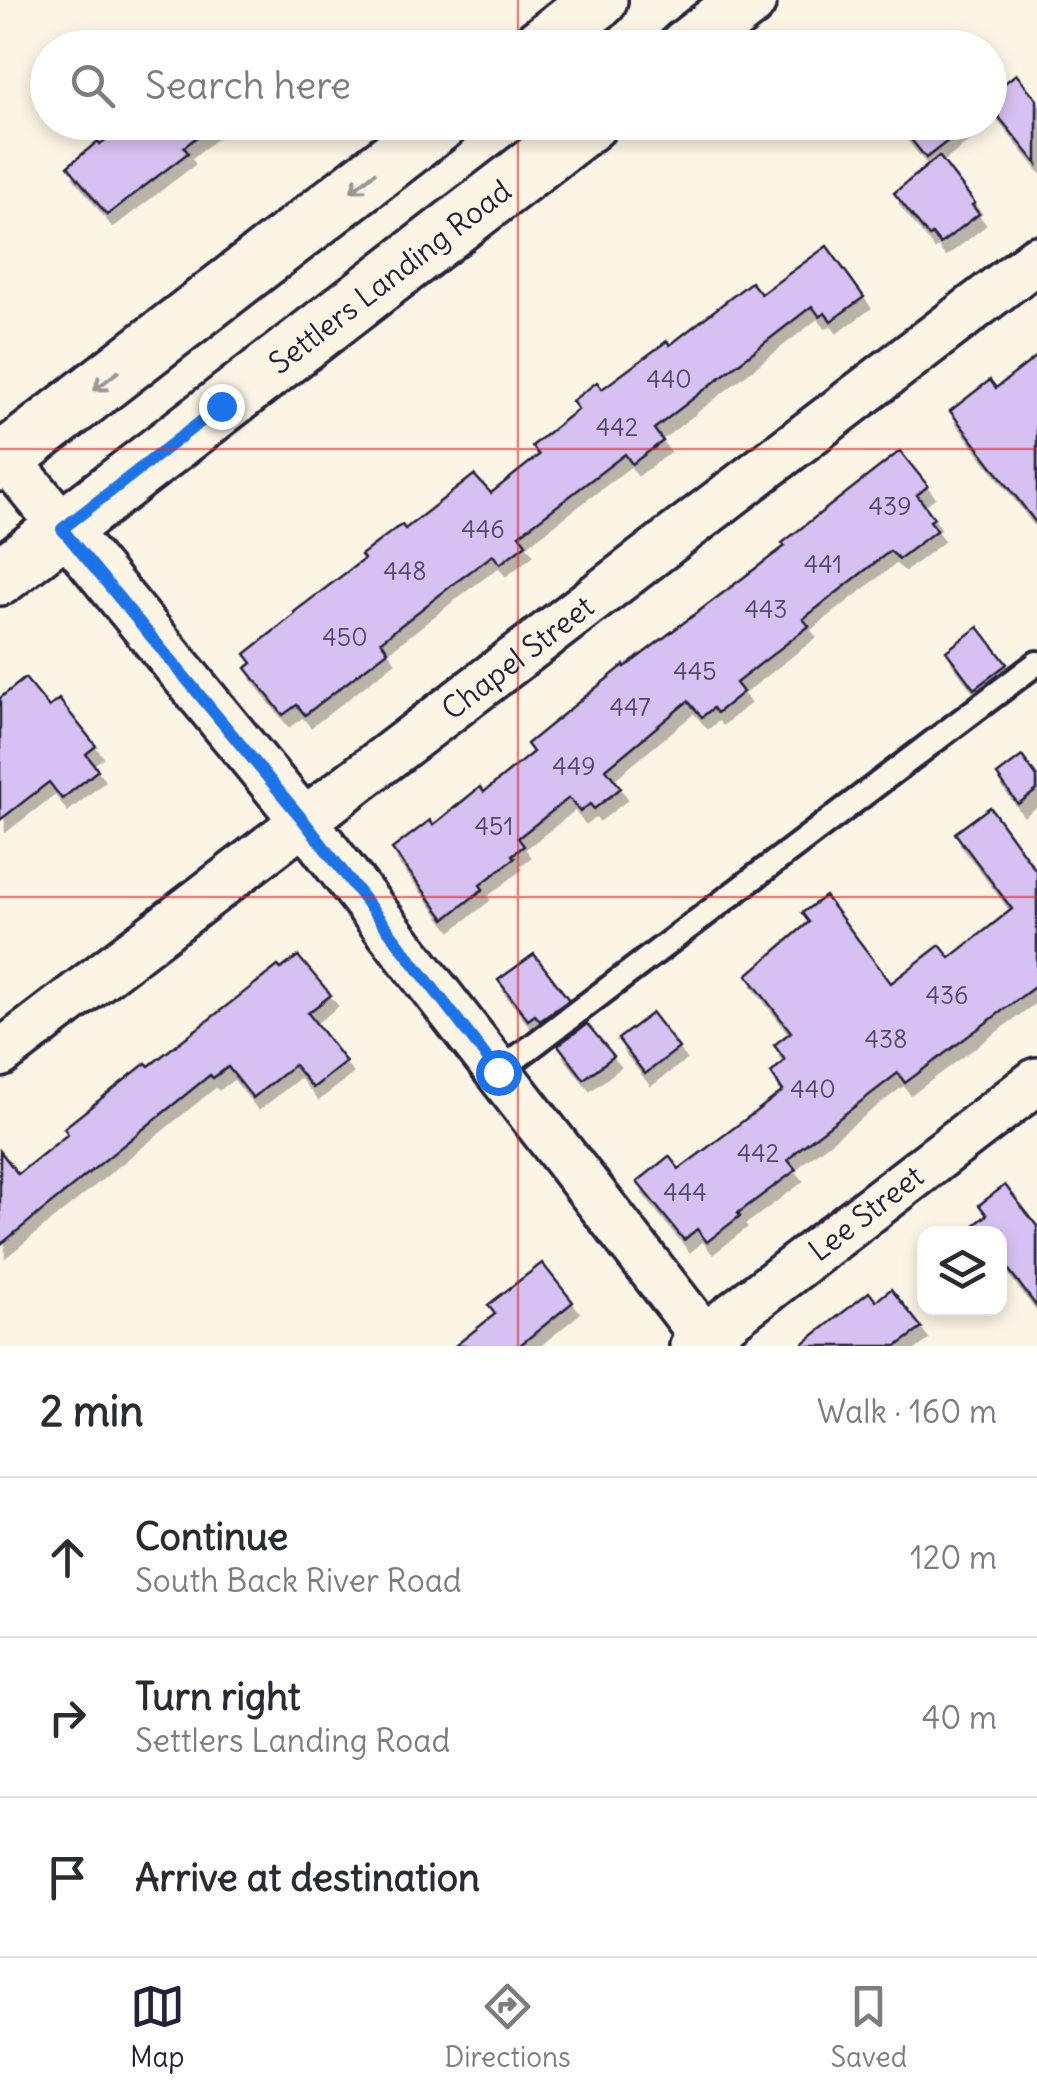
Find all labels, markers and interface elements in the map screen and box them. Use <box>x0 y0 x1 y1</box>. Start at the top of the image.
search box <box>30 30 1007 140</box>
icon: search <box>65 58 120 113</box>
text: Search here <box>145 62 351 109</box>
street label: Settlers Landing Road <box>261 171 518 382</box>
one-way arrow <box>351 171 377 193</box>
house number: 440 <box>646 363 692 395</box>
one-way arrow <box>93 370 120 391</box>
route end <box>199 384 245 430</box>
house number: 442 <box>596 411 638 443</box>
house number: 439 <box>868 490 912 522</box>
house number: 446 <box>461 513 505 545</box>
house number: 441 <box>804 548 842 580</box>
house number: 448 <box>383 555 427 587</box>
street label: Chapel Street <box>434 587 601 728</box>
house number: 443 <box>744 593 788 625</box>
house number: 450 <box>322 621 368 653</box>
house number: 445 <box>673 655 717 687</box>
house number: 447 <box>610 691 650 723</box>
house number: 449 <box>552 750 596 782</box>
house number: 451 <box>475 810 513 842</box>
house number: 436 <box>925 979 969 1011</box>
house number: 438 <box>864 1023 908 1055</box>
route start <box>476 1050 522 1096</box>
house number: 440 <box>790 1073 836 1105</box>
house number: 442 <box>737 1137 779 1169</box>
street label: Lee Street <box>801 1157 931 1269</box>
house number: 444 <box>663 1176 707 1208</box>
map controls <box>917 1226 1007 1316</box>
button: layers <box>917 1226 1007 1316</box>
text: 2 min <box>40 1385 144 1437</box>
text: Walk · 160 m <box>817 1391 997 1432</box>
text: Continue <box>135 1513 288 1560</box>
icon: ahead <box>40 1530 95 1585</box>
text: 120 m <box>910 1537 997 1578</box>
text: South Back River Road <box>135 1560 462 1601</box>
text: Turn right <box>135 1673 301 1720</box>
icon: right <box>40 1690 95 1745</box>
text: 40 m <box>922 1697 997 1738</box>
text: Settlers Landing Road <box>135 1720 450 1761</box>
icon: arrive <box>40 1850 95 1905</box>
text: Arrive at destination <box>135 1854 480 1901</box>
tab: Map <box>130 1979 185 2075</box>
tab: Directions <box>444 1979 571 2075</box>
tab: Saved <box>830 1979 907 2075</box>

